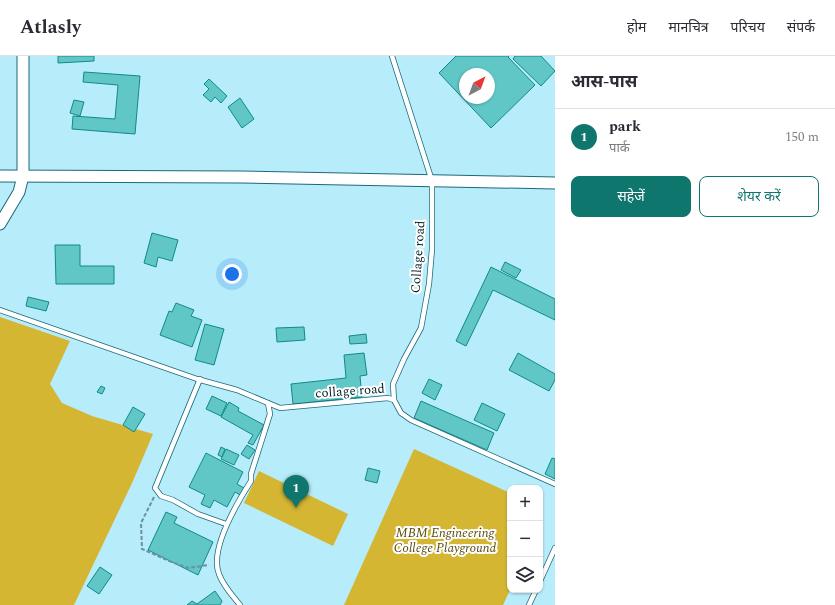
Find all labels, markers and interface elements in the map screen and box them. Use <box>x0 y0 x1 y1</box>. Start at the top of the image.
text: Atlasly <box>20 13 81 42</box>
text: होम <box>627 17 646 38</box>
text: मानचित्र <box>668 17 709 38</box>
text: परिचय <box>731 17 765 38</box>
text: संपर्क <box>787 17 815 38</box>
north arrow <box>459 68 495 104</box>
text: आस-पास <box>571 69 637 95</box>
text: park <box>609 115 641 138</box>
text: 1 <box>580 127 588 147</box>
text: 150 m <box>785 127 819 147</box>
text: पार्क <box>609 138 630 158</box>
button: सहेजें <box>571 176 691 217</box>
button: शेयर करें <box>699 176 819 217</box>
street label: Collage road <box>405 220 431 294</box>
your location <box>222 264 242 284</box>
street label: collage road <box>315 379 385 403</box>
pin: 1 <box>283 475 309 508</box>
map controls <box>507 485 543 593</box>
button: + <box>507 485 543 521</box>
button: − <box>507 521 543 557</box>
park label: MBM Engineering College Playground <box>394 523 497 558</box>
button: layers <box>507 557 543 593</box>

